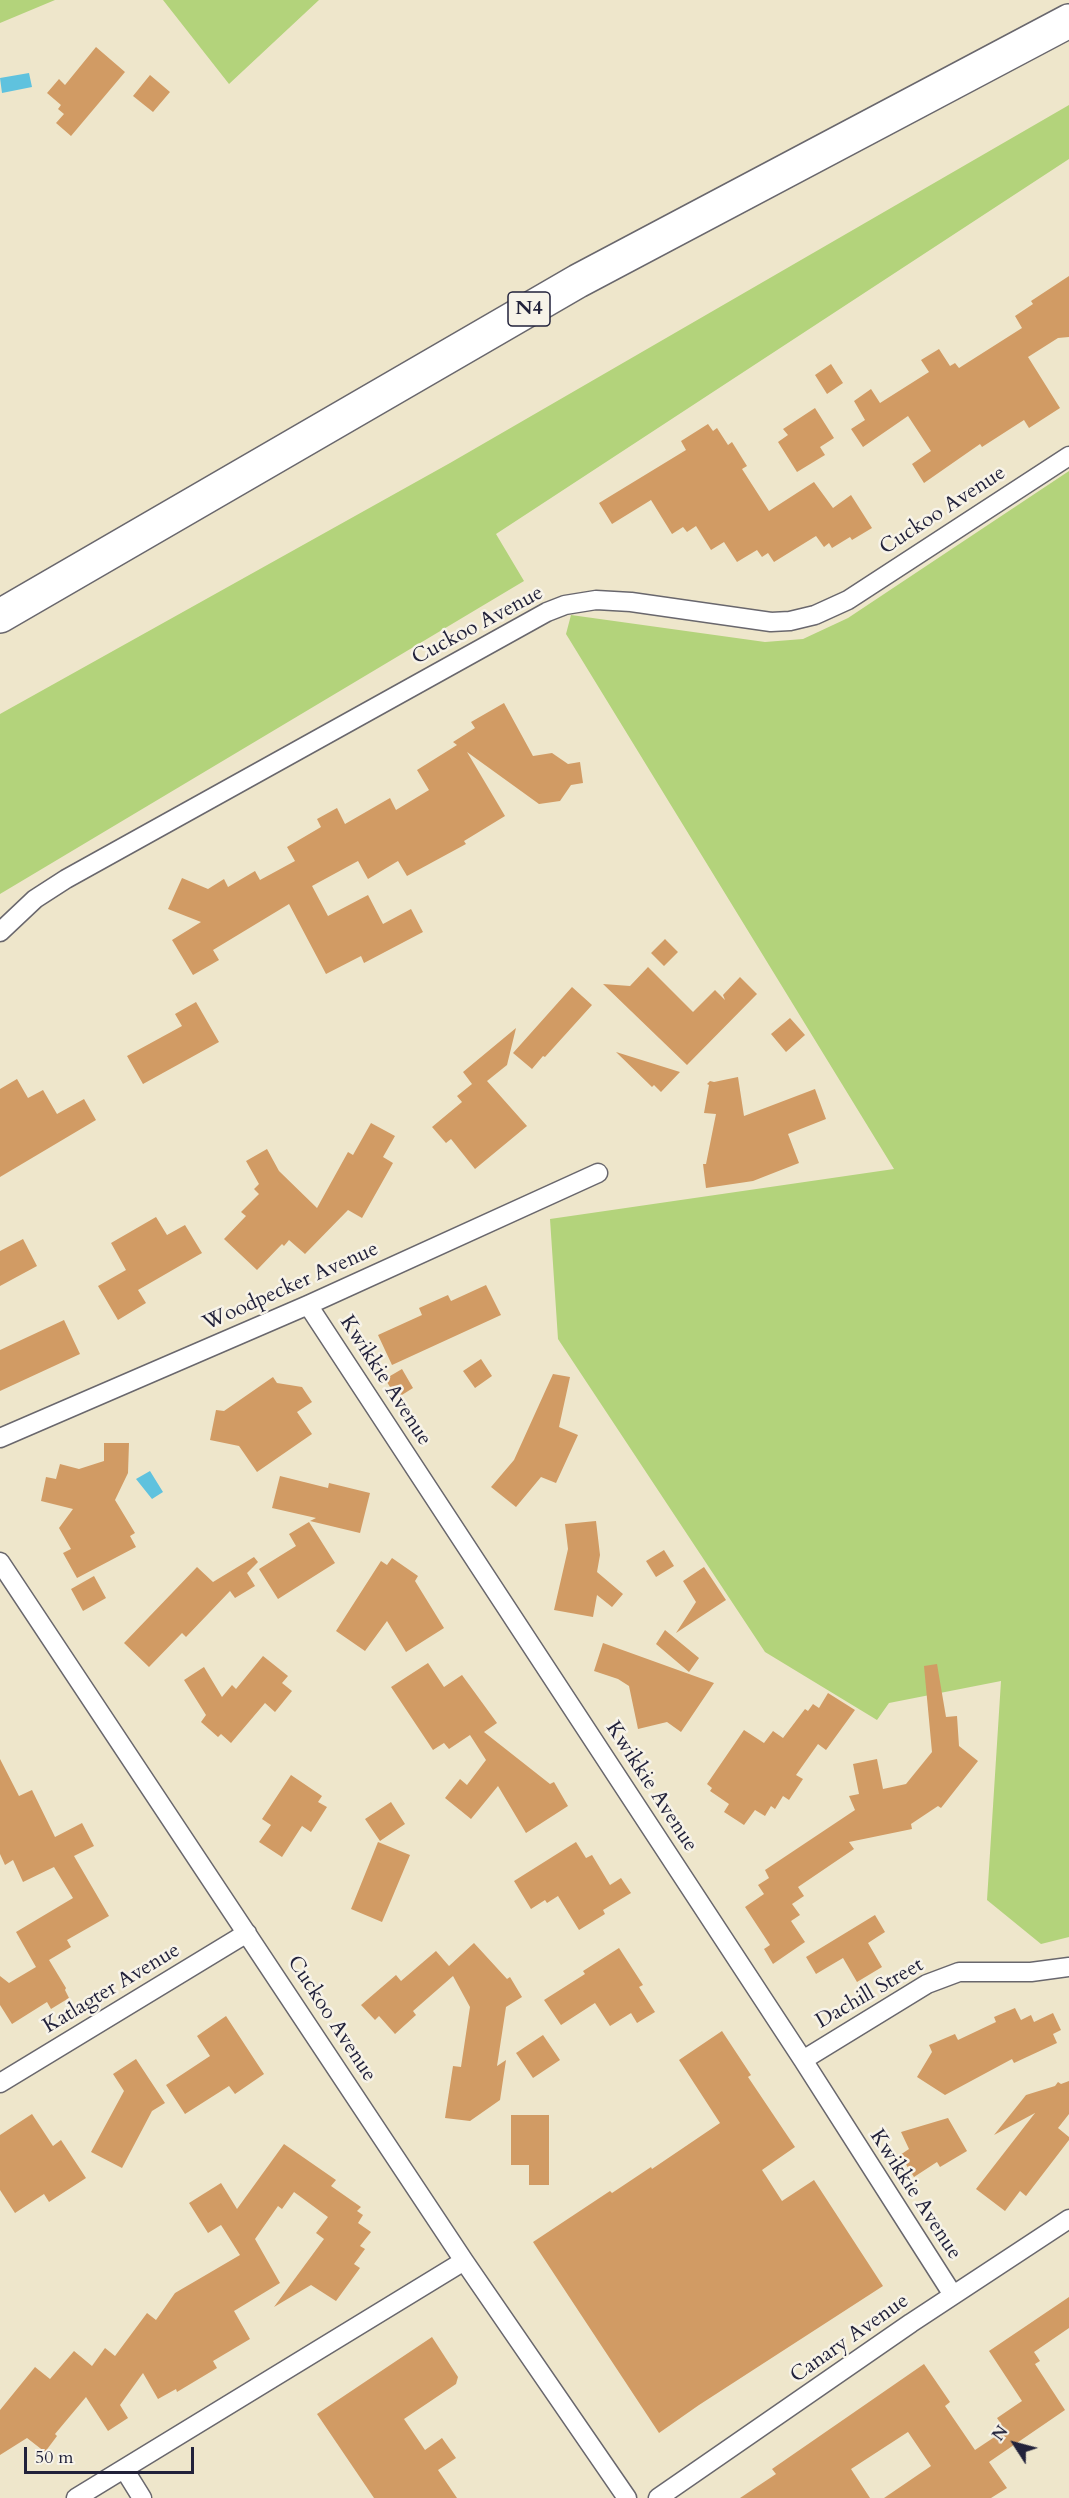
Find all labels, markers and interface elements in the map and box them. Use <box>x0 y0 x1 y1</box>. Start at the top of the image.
road number: N4 <box>508 292 550 326</box>
street label: Cuckoo Avenue <box>875 461 1011 561</box>
street label: Cuckoo Avenue <box>408 581 548 671</box>
street label: Woodpecker Avenue <box>199 1237 383 1337</box>
street label: Kwikkie Avenue <box>334 1311 436 1451</box>
street label: Kwikkie Avenue <box>600 1717 702 1857</box>
street label: Katlagter Avenue <box>39 1938 185 2040</box>
street label: Cuckoo Avenue <box>281 1951 381 2087</box>
street label: Dachill Street <box>812 1953 928 2035</box>
street label: Kwikkie Avenue <box>864 2125 966 2265</box>
street label: Canary Avenue <box>786 2289 914 2389</box>
north arrow <box>985 2414 1045 2474</box>
text: N <box>987 2421 1013 2446</box>
scale bar <box>27 2435 196 2473</box>
text: 50 m <box>35 2445 74 2470</box>

